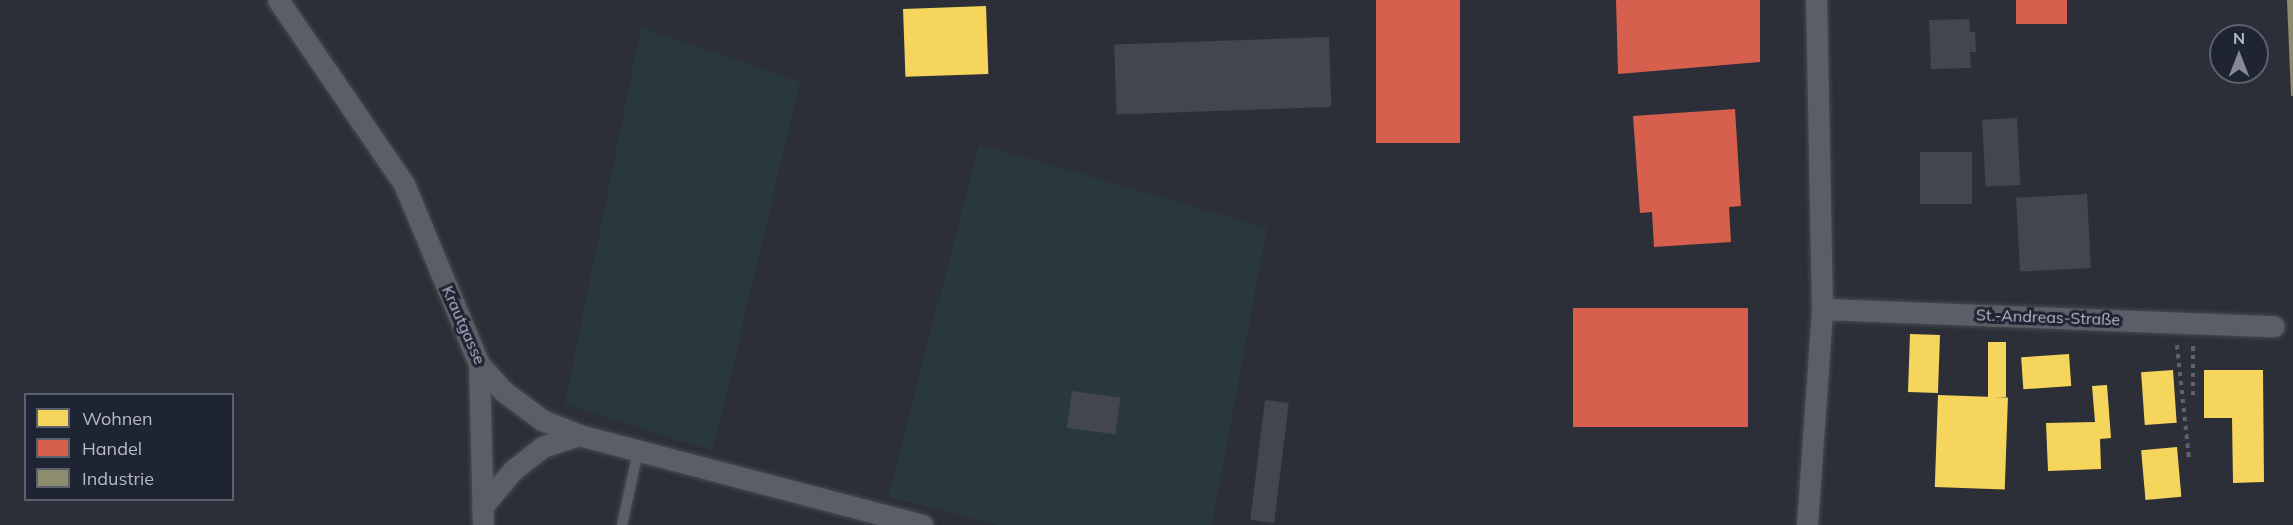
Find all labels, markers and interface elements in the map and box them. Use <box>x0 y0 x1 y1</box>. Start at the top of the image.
north arrow <box>2209 24 2269 84</box>
text: N <box>2233 28 2245 48</box>
street label: Krautgasse <box>438 283 490 367</box>
street label: St.-Andreas-Straße <box>1976 305 2120 329</box>
legend <box>24 393 234 501</box>
text: Wohnen <box>82 407 153 430</box>
text: Handel <box>82 437 142 460</box>
text: Industrie <box>82 467 154 490</box>

